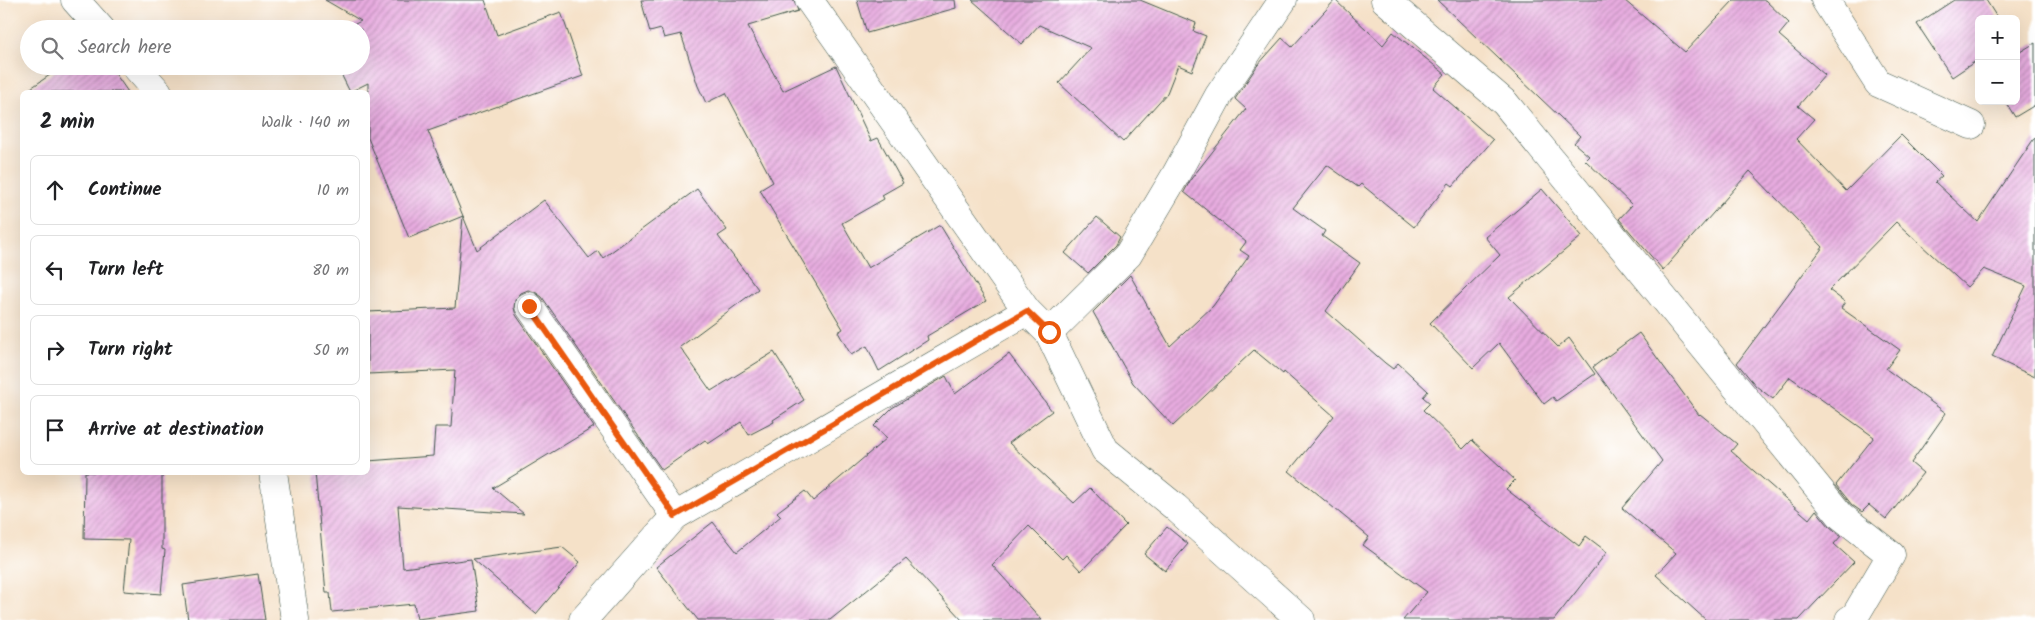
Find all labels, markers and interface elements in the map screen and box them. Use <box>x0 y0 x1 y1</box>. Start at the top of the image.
map controls <box>1975 15 2020 105</box>
button: + <box>1975 15 2020 60</box>
search box <box>20 20 370 75</box>
text: Search here <box>78 33 172 63</box>
icon: search <box>38 34 66 62</box>
button: − <box>1975 60 2020 105</box>
text: 2 min <box>40 106 95 139</box>
text: Walk · 140 m <box>261 110 350 135</box>
text: Continue <box>88 175 161 205</box>
icon: ahead <box>41 176 69 204</box>
text: 10 m <box>317 178 349 203</box>
text: Turn left <box>88 255 163 285</box>
icon: left <box>41 256 69 284</box>
text: 80 m <box>312 258 349 283</box>
route end <box>518 295 541 318</box>
route start <box>1038 321 1061 344</box>
text: Turn right <box>88 335 173 365</box>
icon: right <box>41 336 69 364</box>
text: 50 m <box>313 338 349 363</box>
text: Arrive at destination <box>88 415 264 445</box>
icon: arrive <box>41 416 69 444</box>

